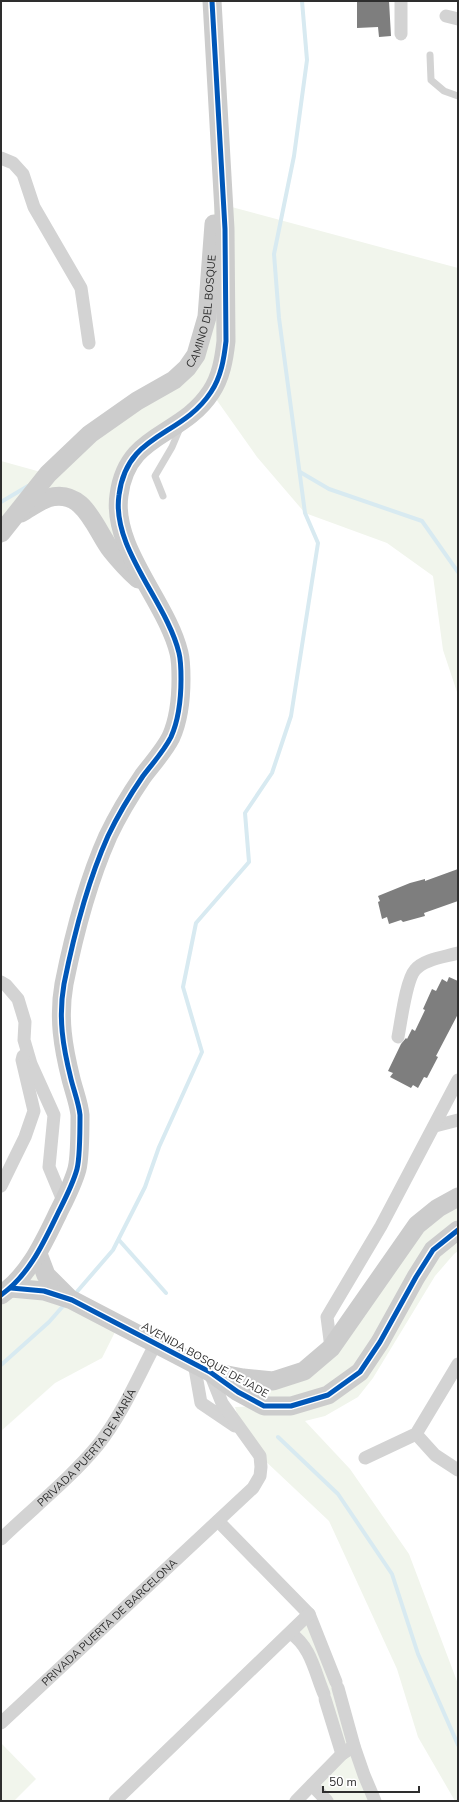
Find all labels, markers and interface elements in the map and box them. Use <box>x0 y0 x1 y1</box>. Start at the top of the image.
street label: CAMINO DEL BOSQUE <box>182 254 219 371</box>
street label: AVENIDA BOSQUE DE JADE <box>139 1319 271 1401</box>
street label: PRIVADA PUERTA DE MARÍA <box>34 1386 139 1510</box>
street label: PRIVADA PUERTA DE BARCELONA <box>38 1555 180 1689</box>
scale bar <box>323 1768 419 1794</box>
text: 50 m <box>329 1774 357 1790</box>

